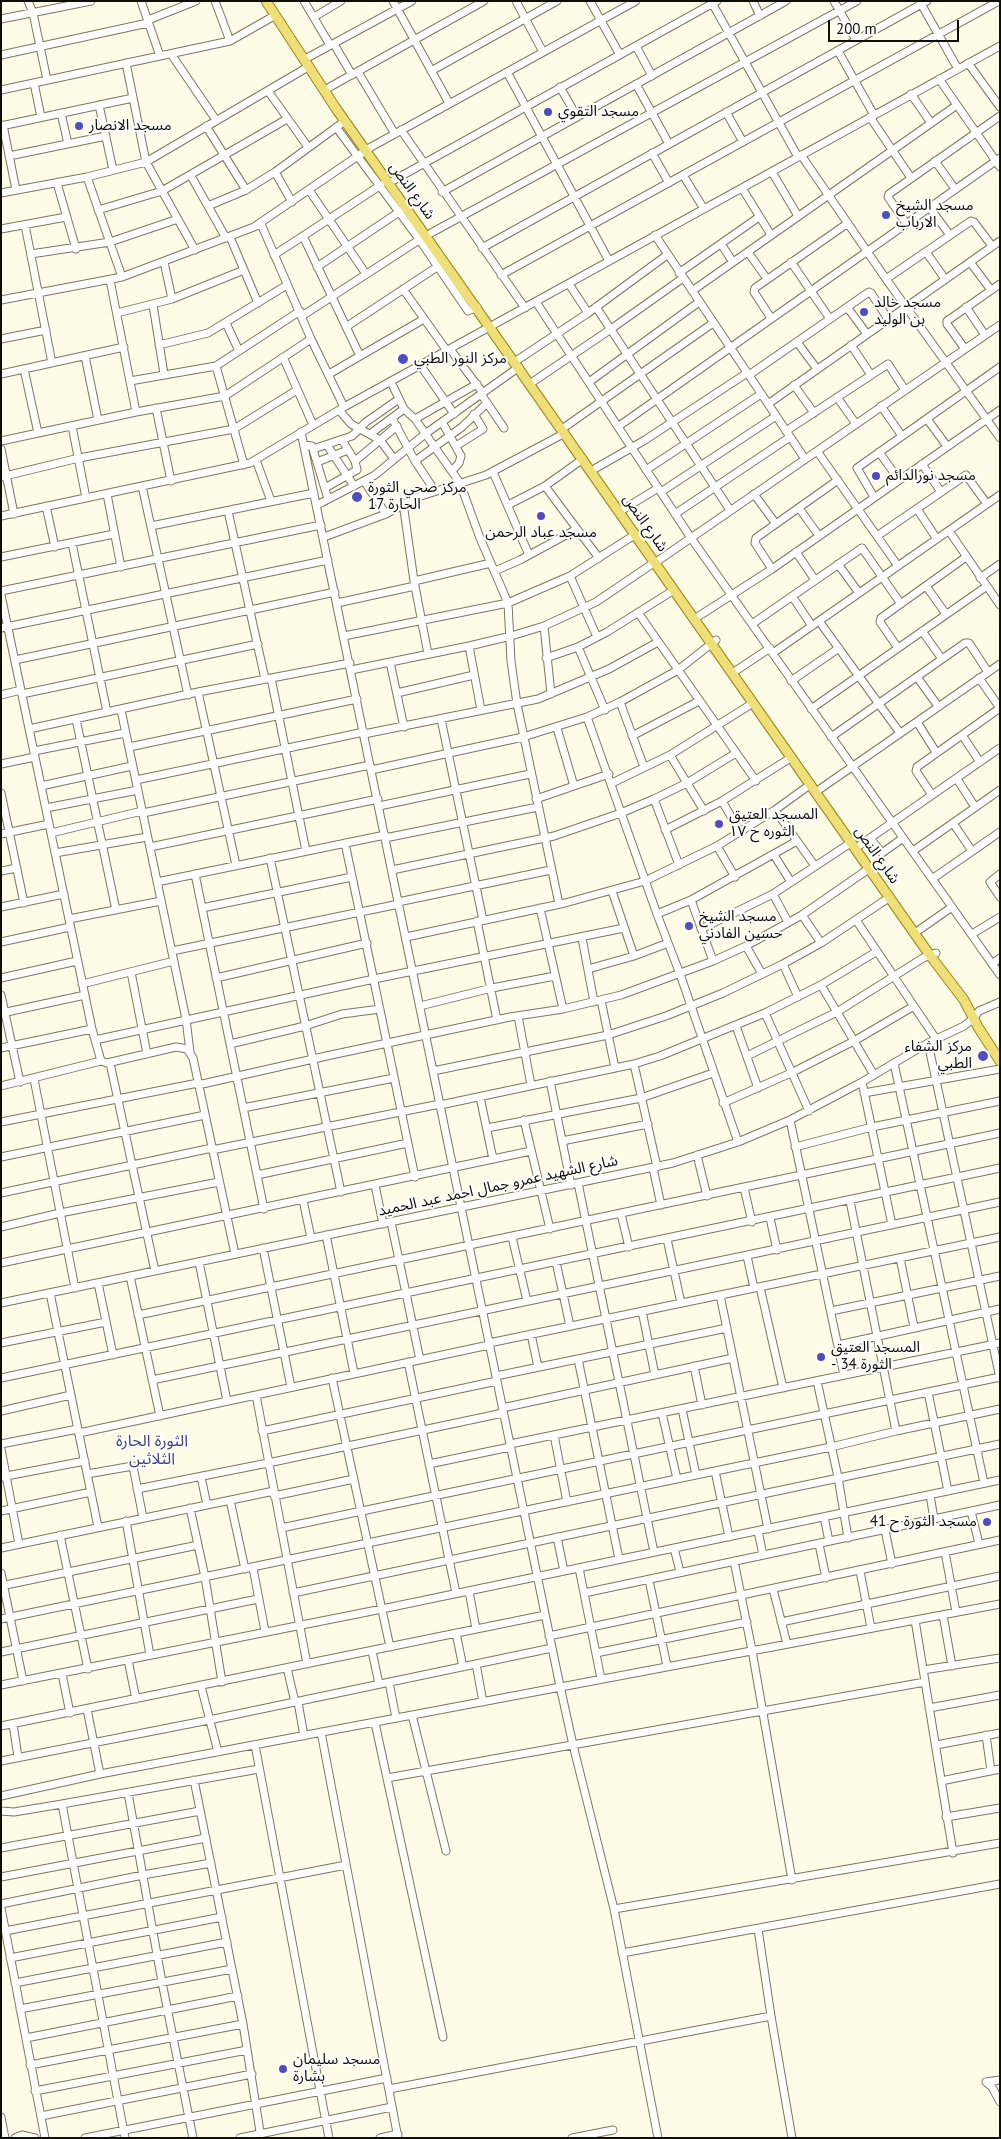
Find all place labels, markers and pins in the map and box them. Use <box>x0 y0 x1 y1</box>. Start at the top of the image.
place label: مسجد التقوي <box>558 103 639 121</box>
marker: مسجد التقوي <box>542 106 554 118</box>
place label: مسجد الانصار <box>89 117 172 135</box>
marker: مسجد الانصار <box>73 120 85 132</box>
place label: مسجد الشيخ الارباب <box>896 197 974 232</box>
marker: مسجد الشيخ الارباب <box>880 209 892 221</box>
place label: مسجد خالد بن الوليد <box>874 294 941 329</box>
marker: مسجد خالد بن الوليد <box>858 306 870 318</box>
place label: مركز النور الطبي <box>414 350 507 368</box>
marker: مركز النور الطبي <box>396 352 410 366</box>
place label: مسجد نورالدائم <box>886 467 976 485</box>
marker: مسجد نورالدائم <box>870 470 882 482</box>
place label: مركز صحي الثورة الحارة 17 <box>368 479 467 514</box>
marker: مركز صحي الثورة الحارة 17 <box>350 490 364 504</box>
marker: مسجد عباد الرحمن <box>535 510 547 522</box>
place label: مسجد عباد الرحمن <box>485 524 597 542</box>
place label: المسجد العتيق الثوره ح ١٧ <box>729 806 818 841</box>
marker: المسجد العتيق الثوره ح ١٧ <box>713 818 725 830</box>
place label: مسجد الشيخ حسين الفادني <box>699 908 783 943</box>
marker: مسجد الشيخ حسين الفادني <box>683 920 695 932</box>
place label: مركز الشفاء الطبي <box>904 1038 972 1073</box>
marker: مركز الشفاء الطبي <box>976 1049 990 1063</box>
place label: المسجد العتيق - الثورة 34 <box>831 1339 920 1374</box>
marker: المسجد العتيق - الثورة 34 <box>815 1351 827 1363</box>
place label: مسجد الثورة ح 41 <box>870 1513 977 1531</box>
marker: مسجد الثورة ح 41 <box>981 1516 993 1528</box>
place label: مسجد سليمان بشارة <box>293 2051 380 2086</box>
marker: مسجد سليمان بشارة <box>277 2063 289 2075</box>

